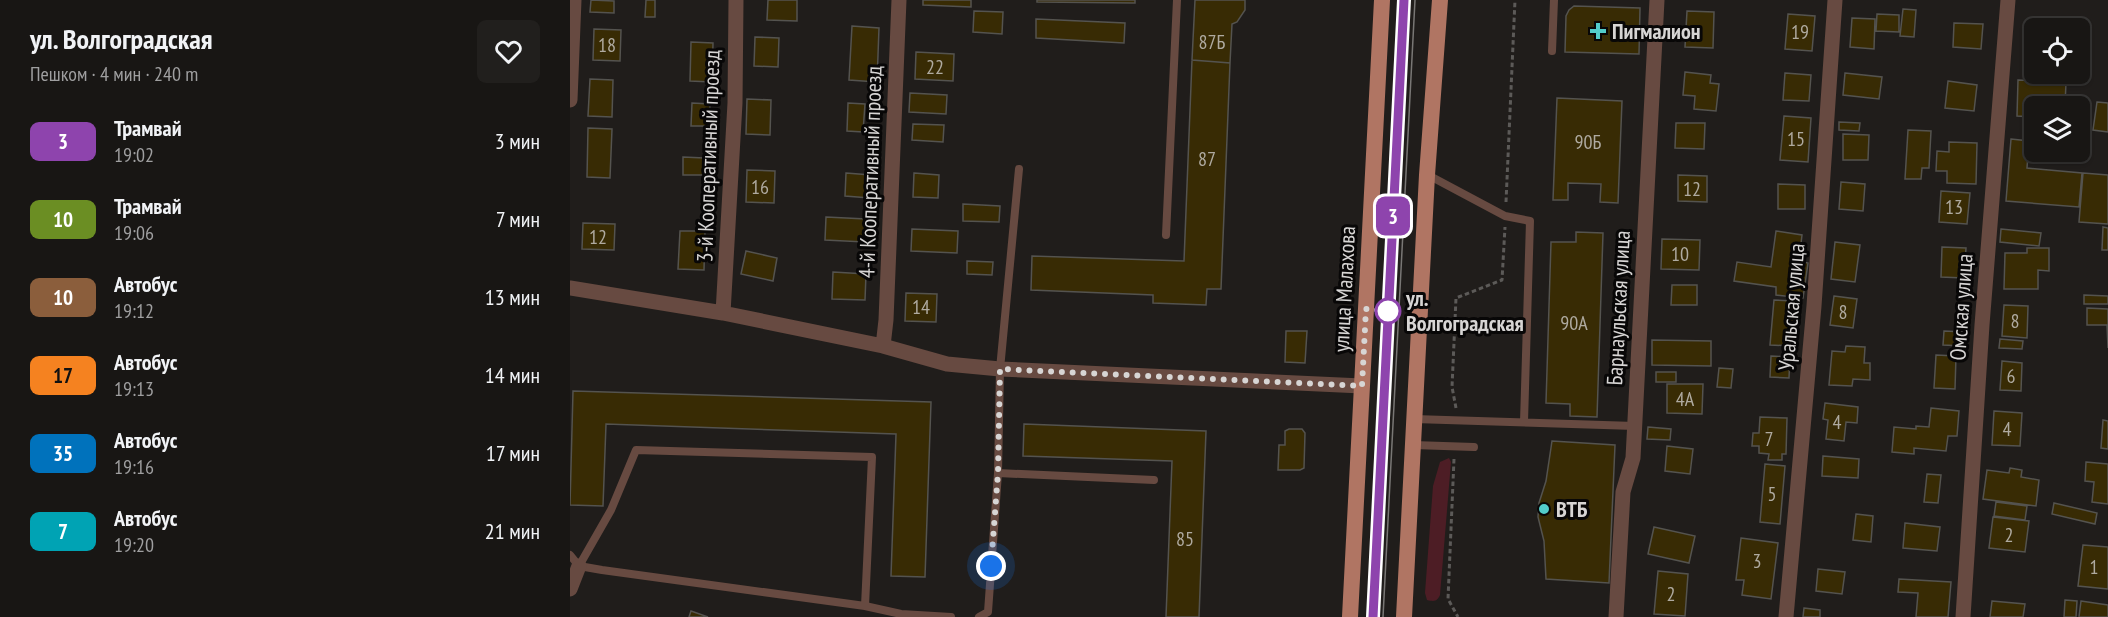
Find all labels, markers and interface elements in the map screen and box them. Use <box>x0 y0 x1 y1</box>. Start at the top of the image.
place label: Пигмалион <box>1612 17 1701 45</box>
map controls <box>2024 18 2090 162</box>
button: locate <box>2024 18 2090 84</box>
house number: 19 <box>1791 19 1809 45</box>
text: ул. Волгоградская <box>30 20 213 57</box>
button: heart <box>477 20 540 83</box>
marker: Пигмалион <box>1589 22 1607 40</box>
house number: 87Б <box>1199 29 1226 55</box>
house number: 18 <box>598 32 616 58</box>
street label: 3-й Кооперативный проезд <box>690 49 726 263</box>
house number: 22 <box>926 54 944 80</box>
text: Пешком · 4 мин · 240 m <box>30 61 198 87</box>
street label: 4-й Кооперативный проезд <box>852 65 888 279</box>
button: layers <box>2024 96 2090 162</box>
text: Трамвай <box>114 114 182 142</box>
house number: 15 <box>1787 126 1805 152</box>
text: 3 мин <box>495 127 540 155</box>
text: 3 <box>58 128 68 155</box>
house number: 90Б <box>1575 129 1602 155</box>
text: 19:02 <box>114 142 154 168</box>
house number: 87 <box>1198 146 1216 172</box>
house number: 16 <box>751 174 769 200</box>
house number: 12 <box>1683 176 1701 202</box>
text: Трамвай <box>114 192 182 220</box>
house number: 13 <box>1945 194 1963 220</box>
line badge: 3 <box>1374 196 1412 236</box>
text: 3 <box>1388 203 1398 230</box>
text: 7 мин <box>496 205 540 233</box>
text: 10 <box>53 206 73 233</box>
text: 19:06 <box>114 220 154 246</box>
house number: 12 <box>589 224 607 250</box>
street label: улица Малахова <box>1327 225 1361 353</box>
street label: Барнаульская улица <box>1600 230 1636 386</box>
house number: 10 <box>1671 241 1689 267</box>
street label: Уральская улица <box>1771 242 1811 372</box>
street label: Омская улица <box>1943 253 1979 361</box>
text: Автобус <box>114 270 177 298</box>
text: 13 мин <box>485 283 540 311</box>
text: 10 <box>53 284 73 311</box>
place label: ул. Волгоградская <box>1405 284 1524 337</box>
house number: 14 <box>912 294 930 320</box>
text: 19:12 <box>114 298 154 324</box>
marker: ул. Волгоградская <box>1375 298 1401 324</box>
house number: 8 <box>1839 299 1848 325</box>
house number: 8 <box>2011 308 2020 334</box>
house number: 90А <box>1560 310 1588 336</box>
text: Автобус <box>114 348 177 376</box>
text: 14 мин <box>485 361 540 389</box>
text: 17 <box>53 362 73 389</box>
house number: 6 <box>2007 363 2016 389</box>
text: 19:13 <box>114 376 154 402</box>
house number: 4А <box>1676 386 1695 412</box>
house number: 4 <box>1833 409 1842 435</box>
house number: 4 <box>2003 416 2012 442</box>
text: Автобус <box>114 426 177 454</box>
house number: 7 <box>1765 426 1774 452</box>
text: 17 мин <box>486 439 540 467</box>
text: 35 <box>53 440 73 467</box>
text: 19:16 <box>114 454 154 480</box>
house number: 5 <box>1768 481 1777 507</box>
place label: ВТБ <box>1556 495 1588 523</box>
marker: ВТБ <box>1537 502 1551 516</box>
text: Автобус <box>114 504 177 532</box>
text: 21 мин <box>485 517 540 545</box>
text: 7 <box>58 518 68 545</box>
house number: 2 <box>2005 522 2014 548</box>
house number: 85 <box>1176 526 1194 552</box>
text: 19:20 <box>114 532 154 558</box>
house number: 3 <box>1753 548 1762 574</box>
your location <box>976 551 1006 581</box>
house number: 1 <box>2090 554 2099 580</box>
house number: 2 <box>1667 581 1676 607</box>

